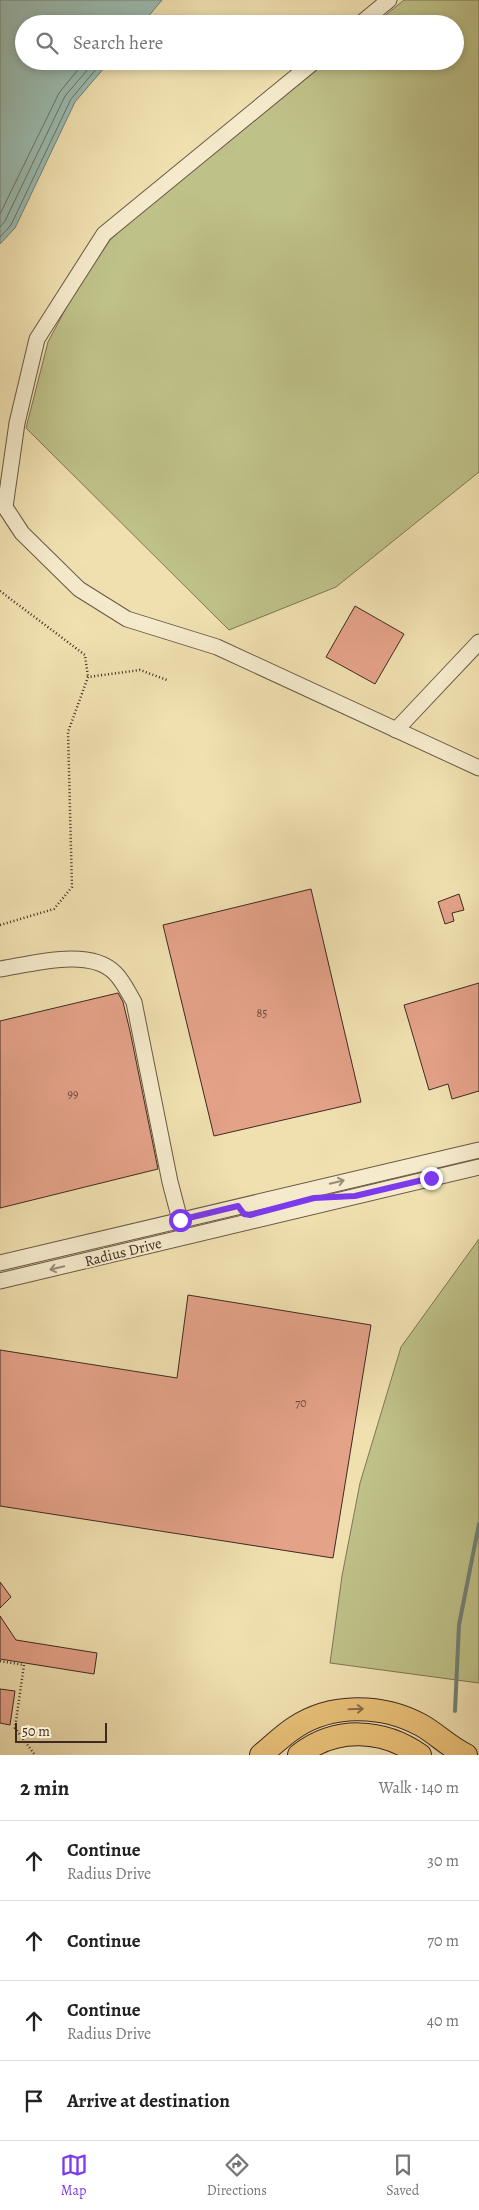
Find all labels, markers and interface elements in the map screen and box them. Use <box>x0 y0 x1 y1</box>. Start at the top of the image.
search box <box>15 15 464 70</box>
icon: search <box>33 29 61 57</box>
text: Search here <box>73 30 163 56</box>
house number: 85 <box>257 1005 267 1021</box>
house number: 99 <box>68 1086 78 1102</box>
route end <box>420 1167 443 1190</box>
one-way arrow <box>328 1177 344 1186</box>
route start <box>169 1209 192 1232</box>
street label: Radius Drive <box>82 1233 164 1271</box>
one-way arrow <box>50 1263 66 1273</box>
house number: 70 <box>295 1395 307 1411</box>
one-way arrow <box>348 1705 364 1714</box>
scale bar <box>15 1720 108 1743</box>
text: 50 m <box>22 1722 50 1741</box>
text: 2 min <box>20 1774 69 1802</box>
text: Walk · 140 m <box>379 1777 459 1799</box>
text: Continue <box>67 1837 141 1863</box>
icon: ahead <box>20 1847 48 1875</box>
text: 30 m <box>427 1850 459 1872</box>
text: Radius Drive <box>67 1863 151 1885</box>
icon: ahead <box>20 1927 48 1955</box>
text: Continue <box>67 1928 141 1954</box>
text: 70 m <box>427 1930 459 1952</box>
text: Continue <box>67 1997 141 2023</box>
icon: ahead <box>20 2007 48 2035</box>
text: 40 m <box>427 2010 459 2032</box>
text: Radius Drive <box>67 2023 151 2045</box>
icon: arrive <box>20 2087 48 2115</box>
text: Arrive at destination <box>67 2088 230 2114</box>
tab: Map <box>60 2151 88 2200</box>
tab: Directions <box>207 2151 267 2200</box>
tab: Saved <box>386 2151 419 2200</box>

